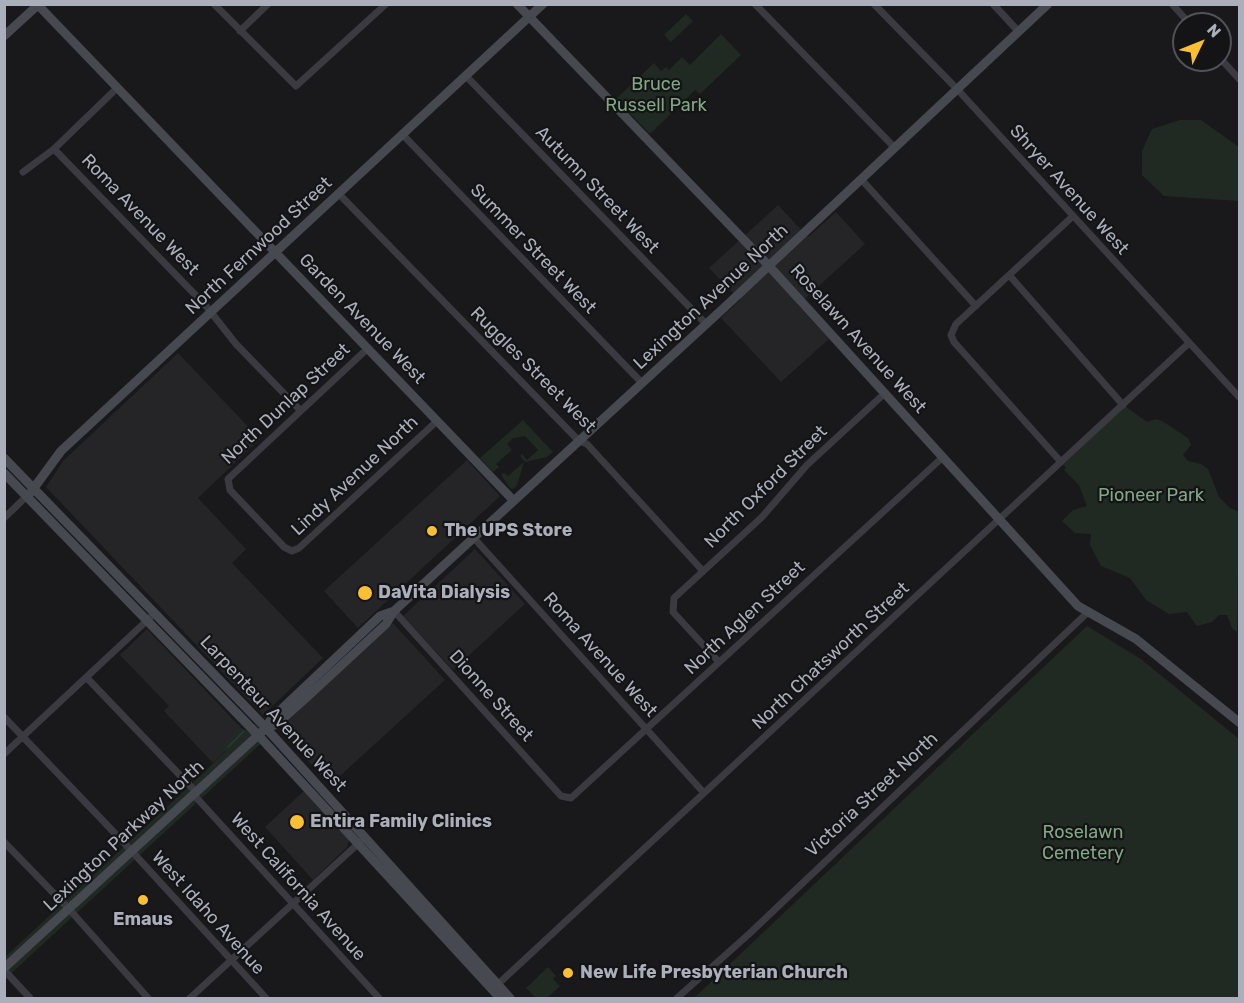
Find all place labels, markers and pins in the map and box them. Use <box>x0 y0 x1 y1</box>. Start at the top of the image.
place label: The UPS Store <box>444 520 572 542</box>
marker: The UPS Store <box>425 524 439 538</box>
place label: DaVita Dialysis <box>378 582 510 604</box>
marker: DaVita Dialysis <box>356 584 374 602</box>
place label: Entira Family Clinics <box>310 811 492 833</box>
marker: Entira Family Clinics <box>288 813 306 831</box>
marker: Emaus <box>136 893 150 907</box>
place label: Emaus <box>113 909 173 931</box>
place label: New Life Presbyterian Church <box>580 962 848 984</box>
marker: New Life Presbyterian Church <box>561 966 575 980</box>

